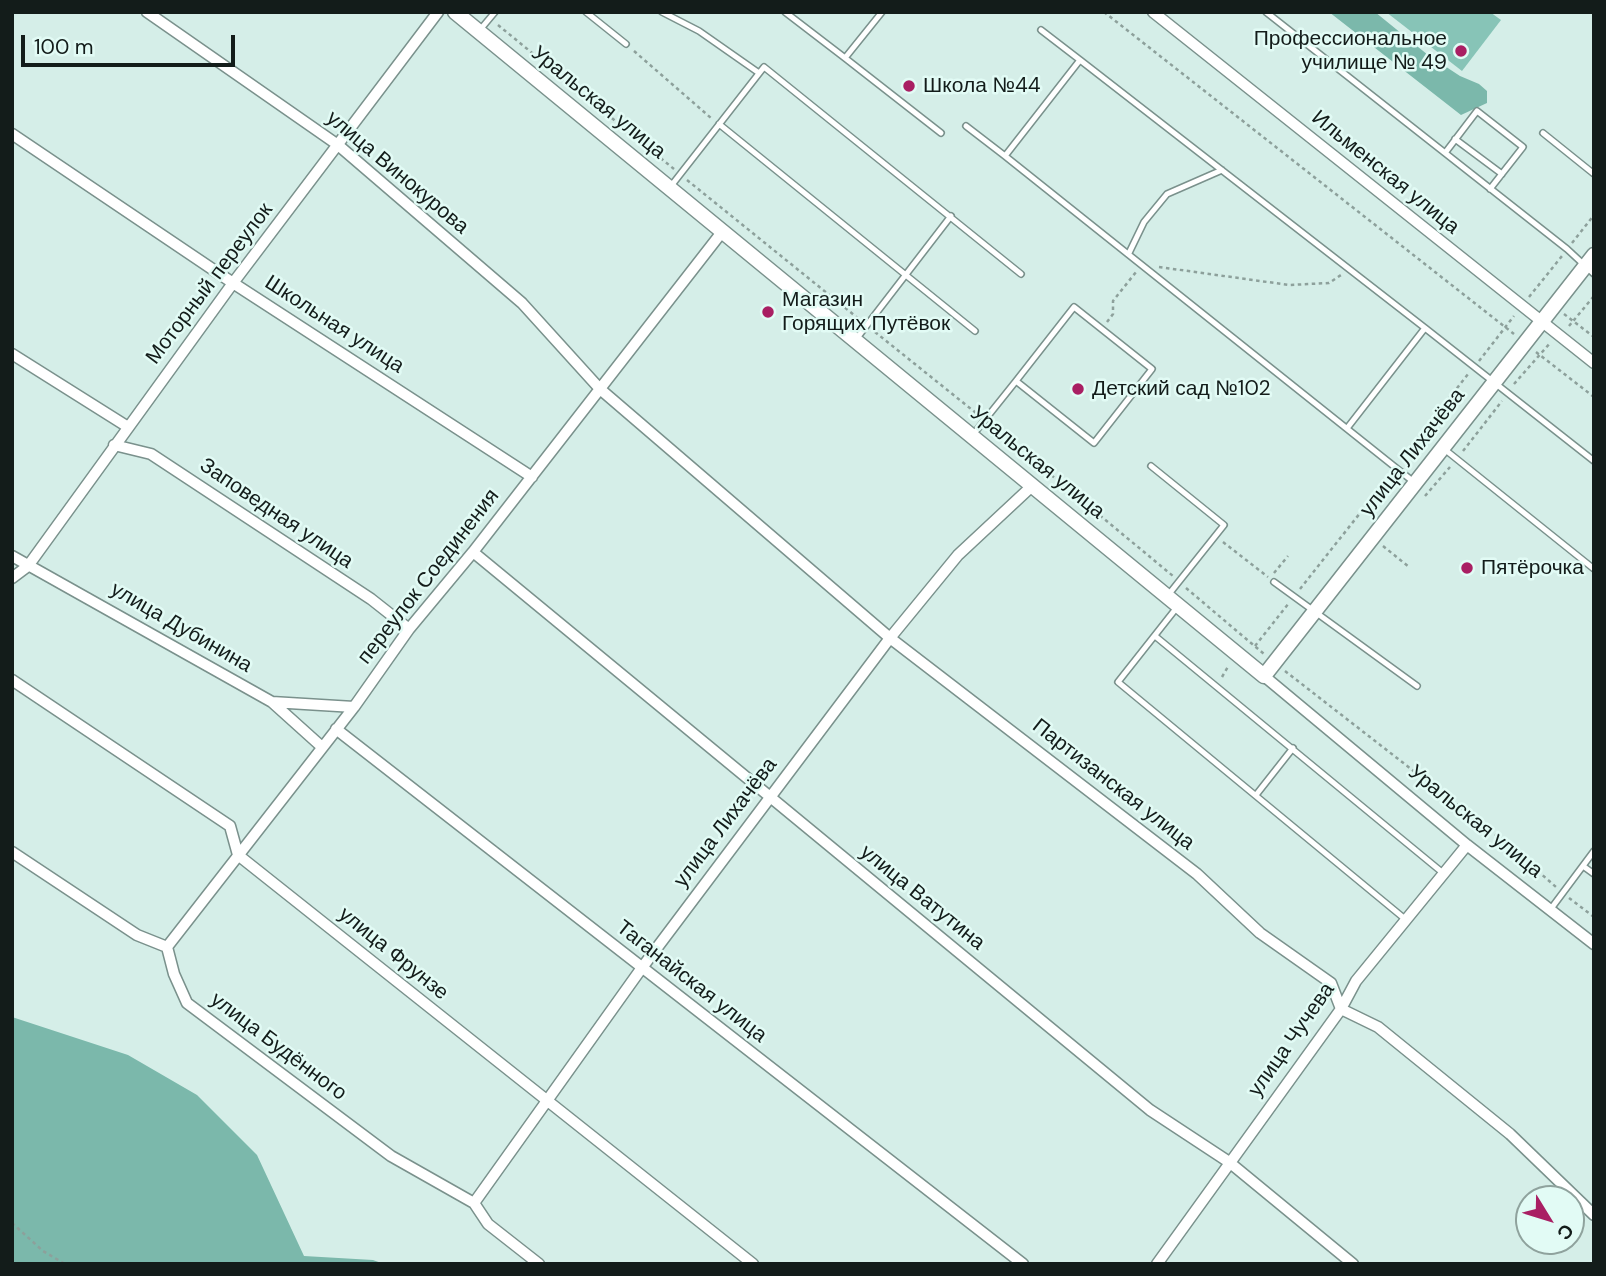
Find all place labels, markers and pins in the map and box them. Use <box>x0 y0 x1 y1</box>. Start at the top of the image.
place label: Профессиональное училище № 49 <box>1254 26 1447 76</box>
marker: Профессиональное училище № 49 <box>1453 43 1469 59</box>
place label: Школа №44 <box>923 73 1040 99</box>
marker: Школа №44 <box>901 78 917 94</box>
place label: Магазин Горящих Путёвок <box>782 287 950 337</box>
marker: Магазин Горящих Путёвок <box>760 304 776 320</box>
place label: Детский сад №102 <box>1092 376 1271 402</box>
marker: Детский сад №102 <box>1070 381 1086 397</box>
place label: Пятёрочка <box>1481 555 1584 581</box>
marker: Пятёрочка <box>1459 560 1475 576</box>

